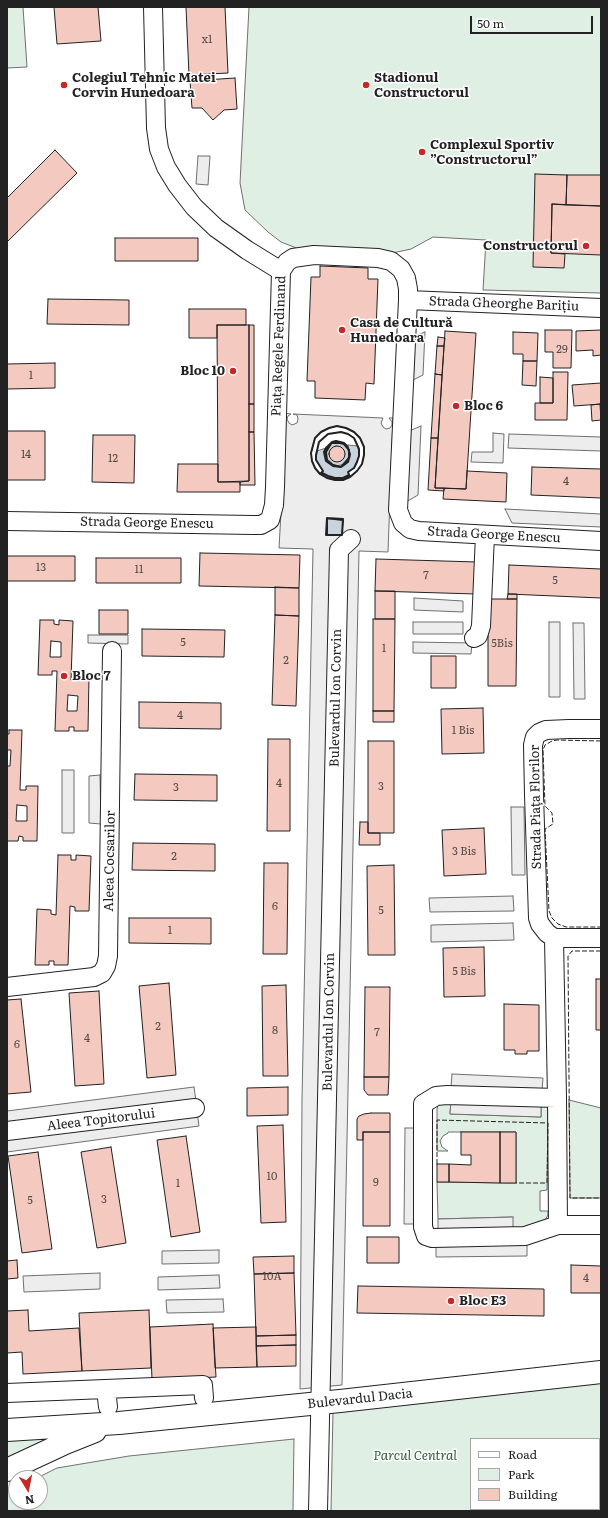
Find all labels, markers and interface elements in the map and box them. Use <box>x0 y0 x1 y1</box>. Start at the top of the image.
scale bar <box>472 8 595 34</box>
text: 50 m <box>477 14 504 32</box>
house number: x1 <box>202 33 212 47</box>
place label: Colegiul Tehnic Matei Corvin Hunedoara <box>72 70 216 101</box>
place label: Stadionul Constructorul <box>374 70 469 101</box>
marker: Colegiul Tehnic Matei Corvin Hunedoara <box>59 80 69 90</box>
marker: Stadionul Constructorul <box>361 80 371 90</box>
place label: Complexul Sportiv ”Constructorul” <box>430 137 554 168</box>
marker: Complexul Sportiv ”Constructorul” <box>417 147 427 157</box>
place label: Constructorul <box>483 238 578 254</box>
marker: Constructorul <box>581 241 591 251</box>
street label: Piața Regele Ferdinand <box>269 275 289 417</box>
street label: Strada Gheorghe Barițiu <box>429 294 579 314</box>
place label: Casa de Cultură Hunedoara <box>350 315 453 346</box>
marker: Casa de Cultură Hunedoara <box>337 325 347 335</box>
house number: 29 <box>556 343 568 357</box>
place label: Bloc 10 <box>180 363 225 379</box>
marker: Bloc 10 <box>228 366 238 376</box>
house number: 1 <box>29 369 33 383</box>
place label: Bloc 6 <box>464 398 503 414</box>
marker: Bloc 6 <box>451 401 461 411</box>
house number: 14 <box>21 448 31 462</box>
house number: 12 <box>108 452 118 466</box>
house number: 4 <box>563 475 569 489</box>
street label: Strada George Enescu <box>80 514 214 532</box>
street label: Strada George Enescu <box>427 524 561 546</box>
house number: 13 <box>36 561 46 575</box>
house number: 11 <box>135 563 143 577</box>
house number: 7 <box>423 569 429 583</box>
house number: 5 <box>552 574 558 588</box>
street label: Bulevardul Ion Corvin <box>327 629 345 767</box>
house number: 5 <box>180 636 186 650</box>
house number: 5Bis <box>491 637 513 651</box>
house number: 1 <box>382 642 386 656</box>
house number: 2 <box>283 654 289 668</box>
place label: Bloc 7 <box>72 668 110 684</box>
marker: Bloc 7 <box>59 671 69 681</box>
house number: 4 <box>177 709 183 723</box>
house number: 1 Bis <box>452 724 474 738</box>
street label: Strada Piața Florilor <box>527 745 545 869</box>
house number: 4 <box>276 777 282 791</box>
house number: 3 <box>378 780 384 794</box>
house number: 3 <box>173 781 179 795</box>
street label: Aleea Cocsarilor <box>101 810 119 912</box>
house number: 3 Bis <box>452 845 476 859</box>
house number: 2 <box>171 850 177 864</box>
house number: 6 <box>272 900 278 914</box>
house number: 5 <box>378 904 384 918</box>
house number: 1 <box>168 924 172 938</box>
street label: Bulevardul Ion Corvin <box>320 953 338 1091</box>
house number: 5 Bis <box>452 965 476 979</box>
house number: 2 <box>155 1020 161 1034</box>
house number: 8 <box>272 1024 278 1038</box>
house number: 7 <box>374 1026 380 1040</box>
house number: 4 <box>84 1032 90 1046</box>
house number: 6 <box>14 1038 20 1052</box>
street label: Aleea Topitorului <box>46 1106 156 1134</box>
house number: 10 <box>267 1170 277 1184</box>
house number: 9 <box>373 1176 379 1190</box>
house number: 1 <box>176 1177 180 1191</box>
house number: 3 <box>101 1193 107 1207</box>
house number: 5 <box>27 1194 33 1208</box>
house number: 10A <box>263 1270 281 1284</box>
house number: 4 <box>583 1272 589 1286</box>
place label: Bloc E3 <box>459 1293 506 1309</box>
marker: Bloc E3 <box>446 1296 456 1306</box>
street label: Bulevardul Dacia <box>307 1386 413 1412</box>
legend <box>470 1438 600 1510</box>
text: Road <box>508 1445 537 1463</box>
park label: Parcul Central <box>373 1448 457 1464</box>
text: Park <box>508 1465 534 1483</box>
north arrow <box>8 1470 48 1510</box>
text: Building <box>508 1485 557 1503</box>
text: N <box>24 1492 36 1510</box>

